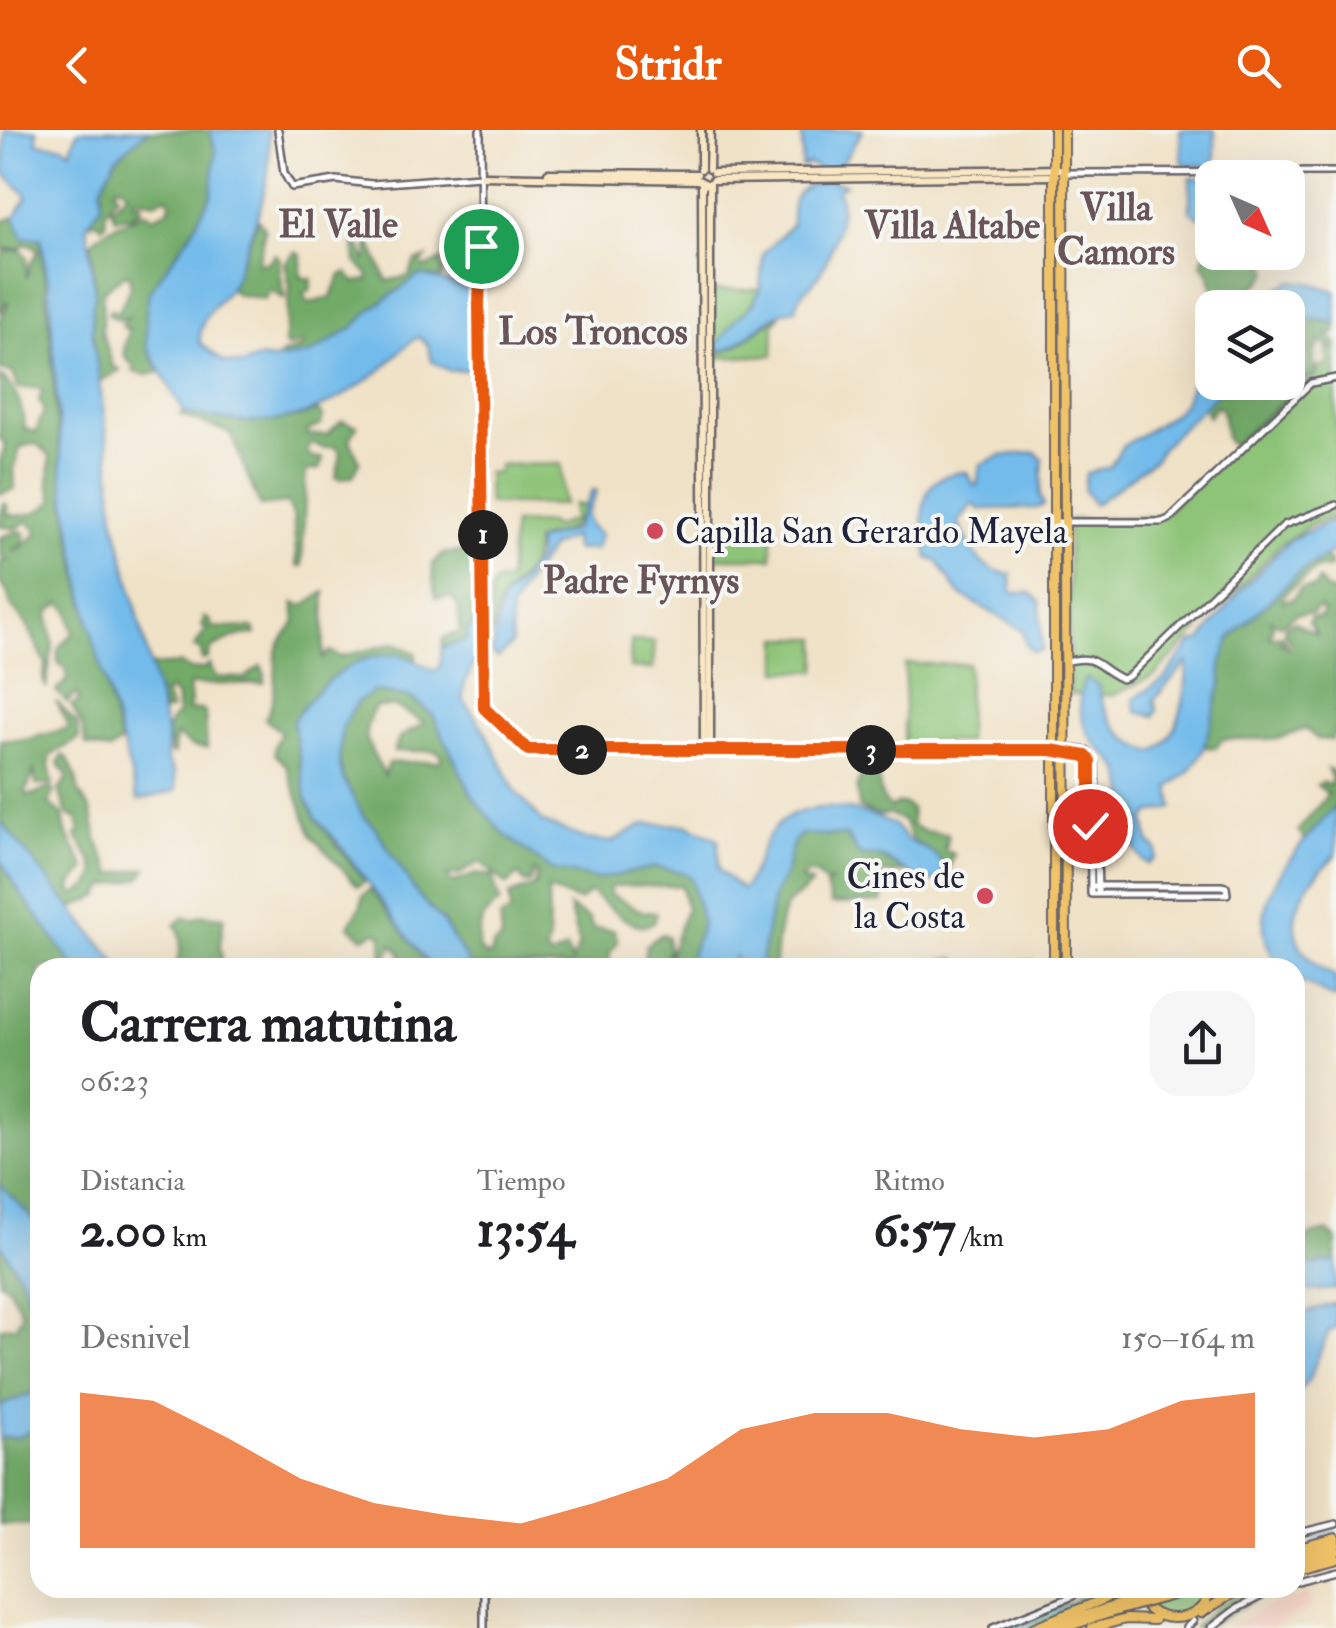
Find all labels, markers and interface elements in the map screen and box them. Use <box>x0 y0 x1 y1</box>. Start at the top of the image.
text: Stridr <box>614 37 722 93</box>
icon: back <box>50 38 105 93</box>
icon: search <box>1231 38 1286 93</box>
north arrow <box>1195 160 1305 270</box>
map controls <box>1195 160 1305 400</box>
district label: Villa Camors <box>1057 184 1175 276</box>
district label: El Valle <box>278 201 398 249</box>
district label: Villa Altabe <box>864 202 1040 250</box>
pin <box>439 204 524 289</box>
icon: arrive <box>454 219 509 274</box>
button: layers <box>1195 290 1305 400</box>
district label: Los Troncos <box>498 308 688 356</box>
pin: 1 <box>458 510 508 560</box>
place label: Capilla San Gerardo Mayela <box>675 510 1068 554</box>
text: 1 <box>478 517 488 552</box>
marker: Capilla San Gerardo Mayela <box>644 520 666 542</box>
district label: Padre Fyrnys <box>543 557 739 605</box>
pin: 2 <box>557 725 607 775</box>
pin: 3 <box>846 725 896 775</box>
text: 2 <box>575 732 589 767</box>
text: 3 <box>866 732 876 767</box>
pin <box>1048 784 1133 869</box>
icon: check <box>1063 799 1118 854</box>
place label: Cines de la Costa <box>846 855 966 939</box>
marker: Cines de la Costa <box>974 885 996 907</box>
text: Carrera matutina <box>80 989 456 1058</box>
button: share <box>1150 991 1255 1096</box>
text: 06:23 <box>80 1061 149 1101</box>
text: Distancia <box>80 1164 185 1199</box>
text: Tiempo <box>477 1164 565 1199</box>
text: Ritmo <box>873 1164 945 1199</box>
text: 2.00 <box>80 1199 166 1262</box>
text: 13:54 <box>477 1199 574 1262</box>
text: 6:57 <box>873 1199 956 1262</box>
text: km <box>166 1220 207 1255</box>
text: /km <box>956 1220 1004 1255</box>
text: Desnivel <box>80 1318 190 1358</box>
text: 150–164 m <box>1121 1318 1255 1358</box>

